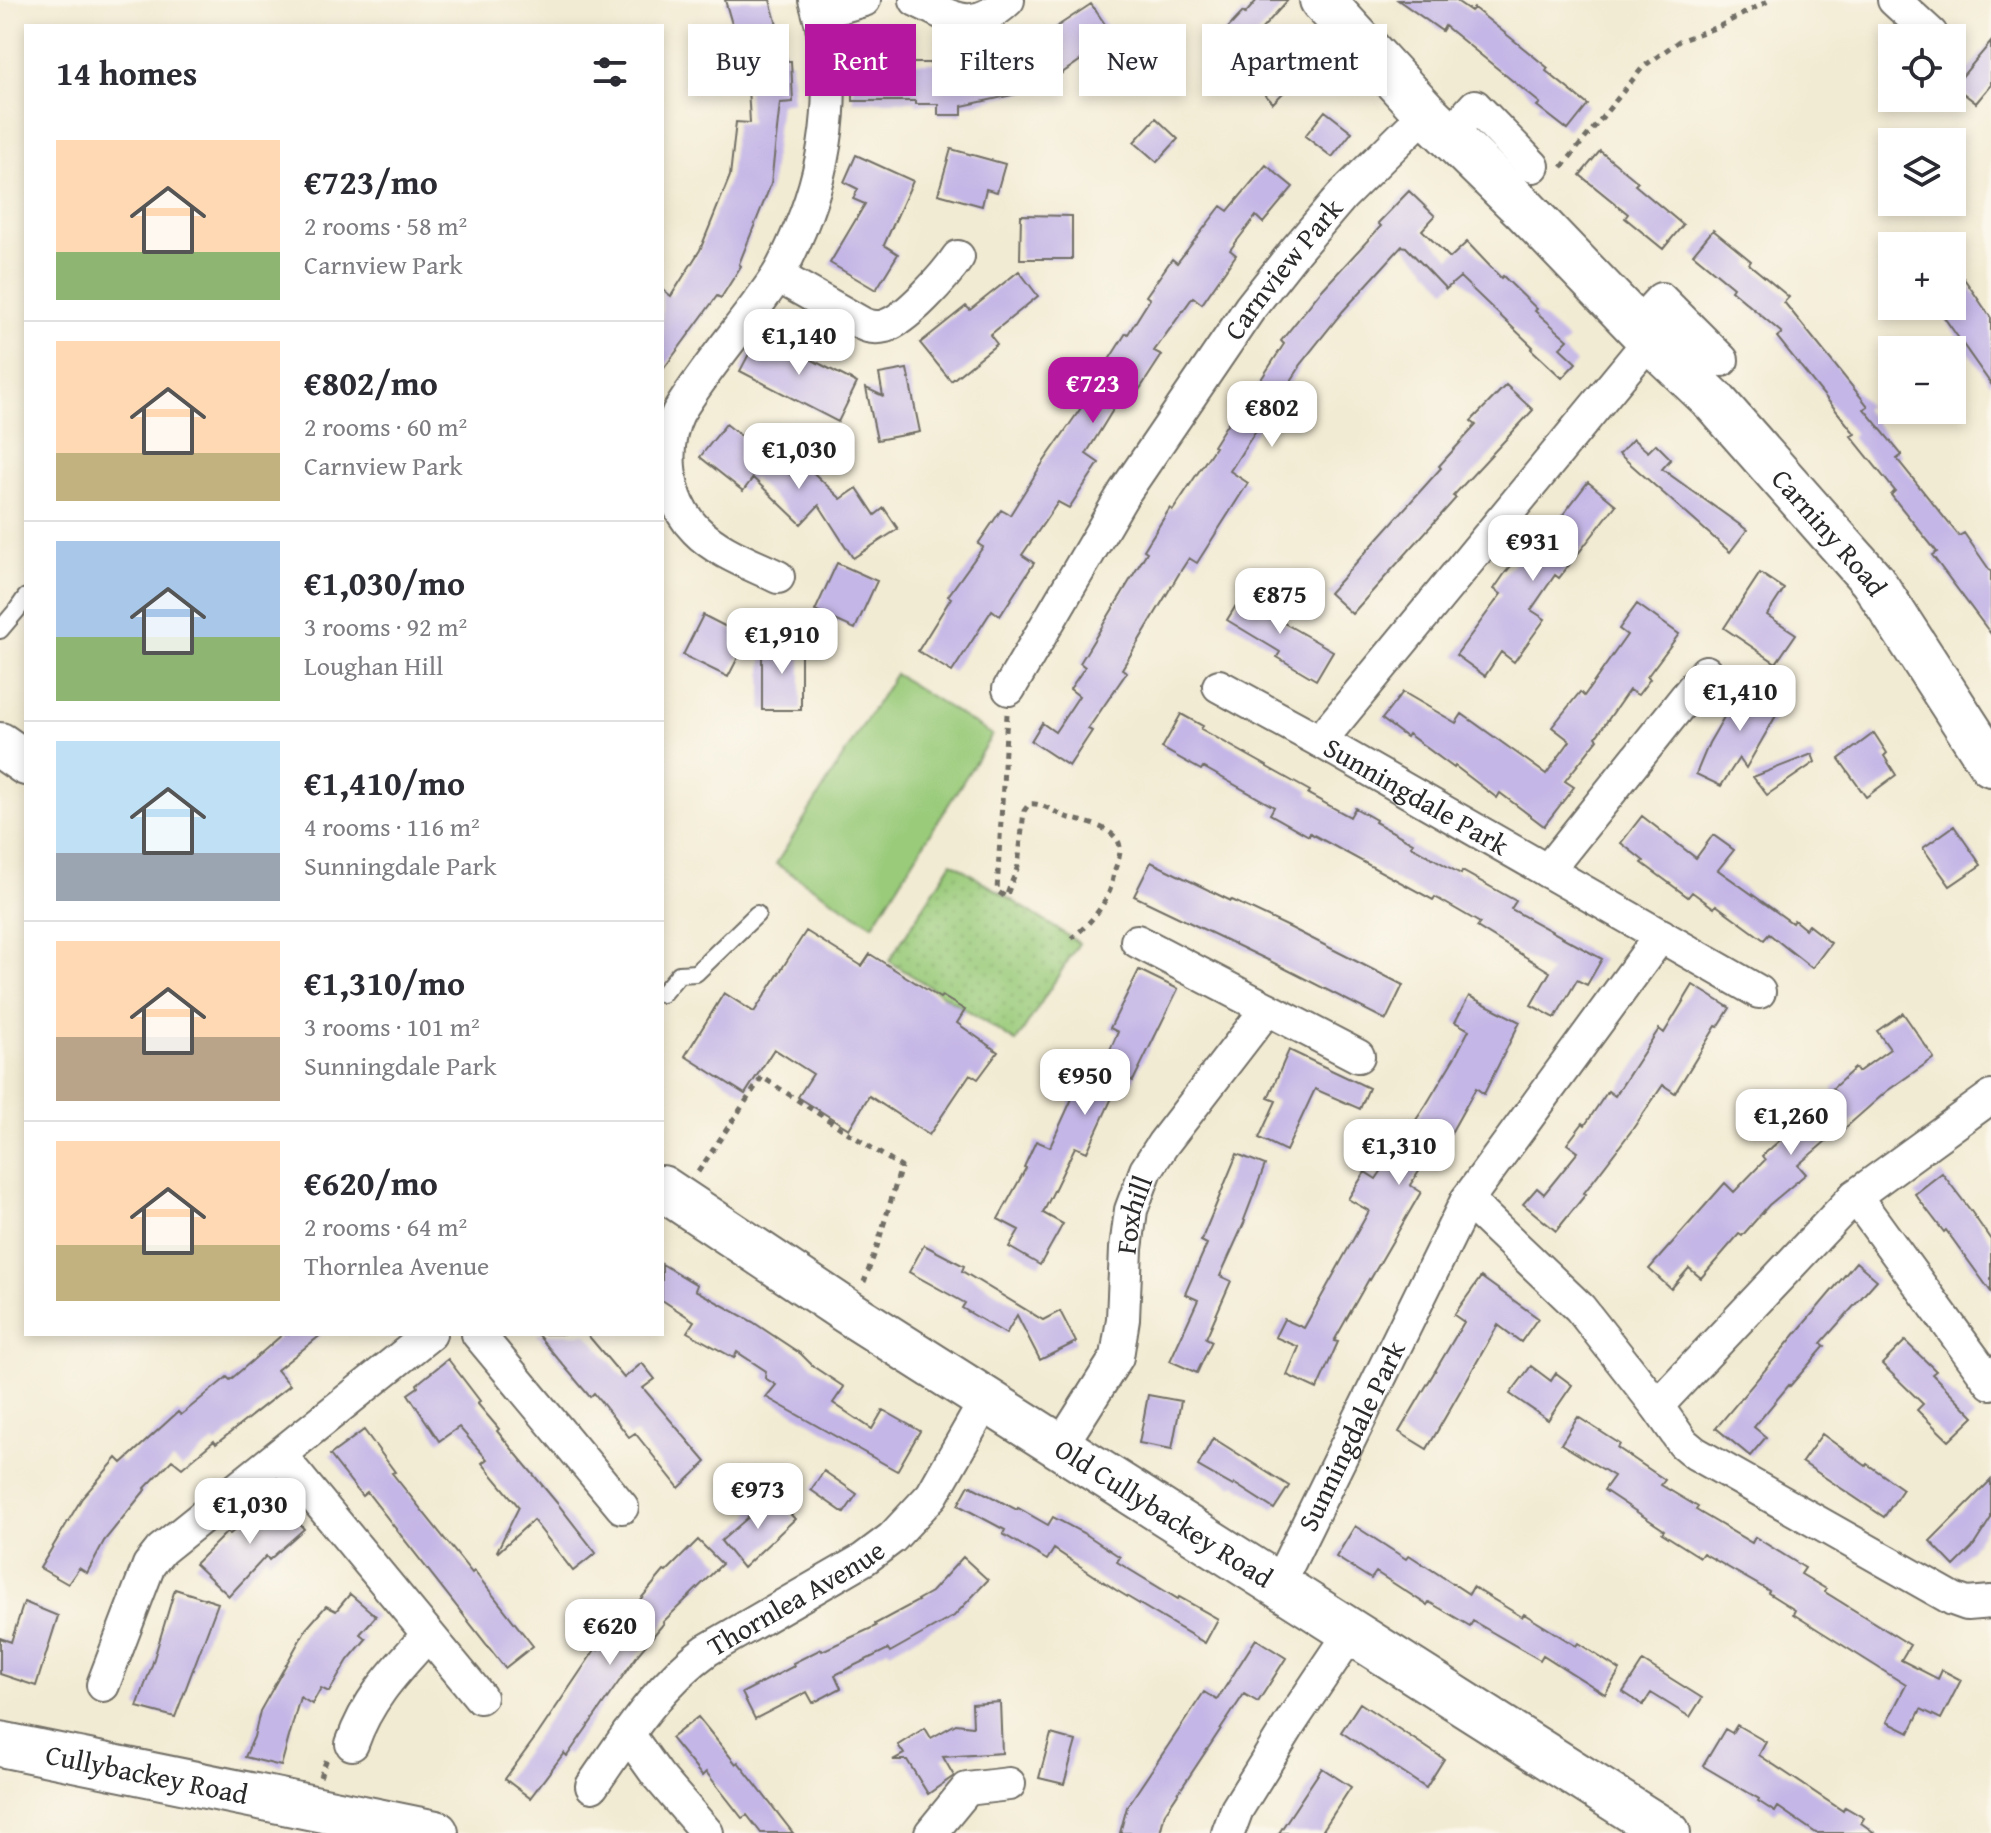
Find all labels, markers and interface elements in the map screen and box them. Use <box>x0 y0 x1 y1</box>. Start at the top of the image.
chip: Buy <box>688 24 789 96</box>
chip: Rent <box>805 24 916 96</box>
chip: Filters <box>932 24 1063 96</box>
chip: New <box>1079 24 1186 96</box>
chip: Apartment <box>1202 24 1387 96</box>
map controls <box>1878 24 1966 424</box>
button: locate <box>1878 24 1966 112</box>
text: 14 homes <box>56 48 197 97</box>
icon: filters <box>588 50 632 94</box>
button: layers <box>1878 128 1966 216</box>
text: €723/mo <box>304 157 438 206</box>
icon: home <box>120 172 216 268</box>
street label: Carnview Park <box>1213 188 1352 348</box>
text: 2 rooms · 58 m² <box>304 206 467 245</box>
button: + <box>1878 232 1966 320</box>
text: Carnview Park <box>304 245 463 284</box>
pin: €1,140 <box>734 309 864 377</box>
text: €1,140 <box>762 315 836 354</box>
button: − <box>1878 336 1966 424</box>
pin: €723 <box>1046 357 1140 425</box>
text: €802/mo <box>304 358 438 407</box>
text: €723 <box>1066 363 1120 402</box>
icon: home <box>120 373 216 469</box>
pin: €802 <box>1225 381 1319 449</box>
text: €802 <box>1245 387 1299 426</box>
text: 2 rooms · 60 m² <box>304 407 467 446</box>
pin: €1,030 <box>734 423 864 491</box>
text: €1,030 <box>762 429 836 468</box>
text: Carnview Park <box>304 446 463 485</box>
street label: Carniny Road <box>1763 459 1898 604</box>
pin: €931 <box>1486 515 1580 583</box>
text: €931 <box>1506 521 1560 560</box>
text: €1,030/mo <box>304 558 465 607</box>
pin: €875 <box>1233 568 1327 636</box>
icon: home <box>120 573 216 669</box>
text: €875 <box>1253 574 1307 613</box>
text: 3 rooms · 92 m² <box>304 607 467 646</box>
pin: €1,910 <box>717 608 847 676</box>
text: €1,910 <box>745 614 819 653</box>
text: Loughan Hill <box>304 646 443 685</box>
pin: €1,410 <box>1675 665 1805 733</box>
text: €1,410 <box>1703 671 1777 710</box>
street label: Sunningdale Park <box>1316 726 1517 865</box>
text: €1,410/mo <box>304 758 465 807</box>
icon: home <box>120 773 216 869</box>
text: 4 rooms · 116 m² <box>304 807 480 846</box>
text: Sunningdale Park <box>304 846 496 885</box>
text: €1,310/mo <box>304 958 465 1007</box>
icon: home <box>120 973 216 1069</box>
text: 3 rooms · 101 m² <box>304 1007 480 1046</box>
text: Sunningdale Park <box>304 1046 496 1085</box>
pin: €950 <box>1038 1049 1132 1117</box>
text: €950 <box>1058 1055 1112 1094</box>
pin: €1,260 <box>1726 1089 1856 1157</box>
text: €1,260 <box>1754 1095 1828 1134</box>
pin: €1,310 <box>1334 1119 1464 1187</box>
text: €1,310 <box>1362 1125 1436 1164</box>
text: €620/mo <box>304 1158 438 1207</box>
street label: Foxhill <box>1105 1169 1162 1257</box>
icon: home <box>120 1173 216 1269</box>
text: 2 rooms · 64 m² <box>304 1207 467 1246</box>
text: Thornlea Avenue <box>304 1246 489 1285</box>
street label: Sunningdale Park <box>1287 1333 1415 1538</box>
street label: Old Cullybackey Road <box>1047 1428 1281 1597</box>
pin: €973 <box>711 1463 805 1531</box>
text: €973 <box>731 1469 785 1508</box>
pin: €1,030 <box>185 1478 315 1546</box>
text: €1,030 <box>213 1484 287 1523</box>
street label: Thornlea Avenue <box>699 1529 893 1666</box>
pin: €620 <box>563 1599 657 1667</box>
text: €620 <box>583 1605 637 1644</box>
street label: Cullybackey Road <box>42 1733 252 1814</box>

